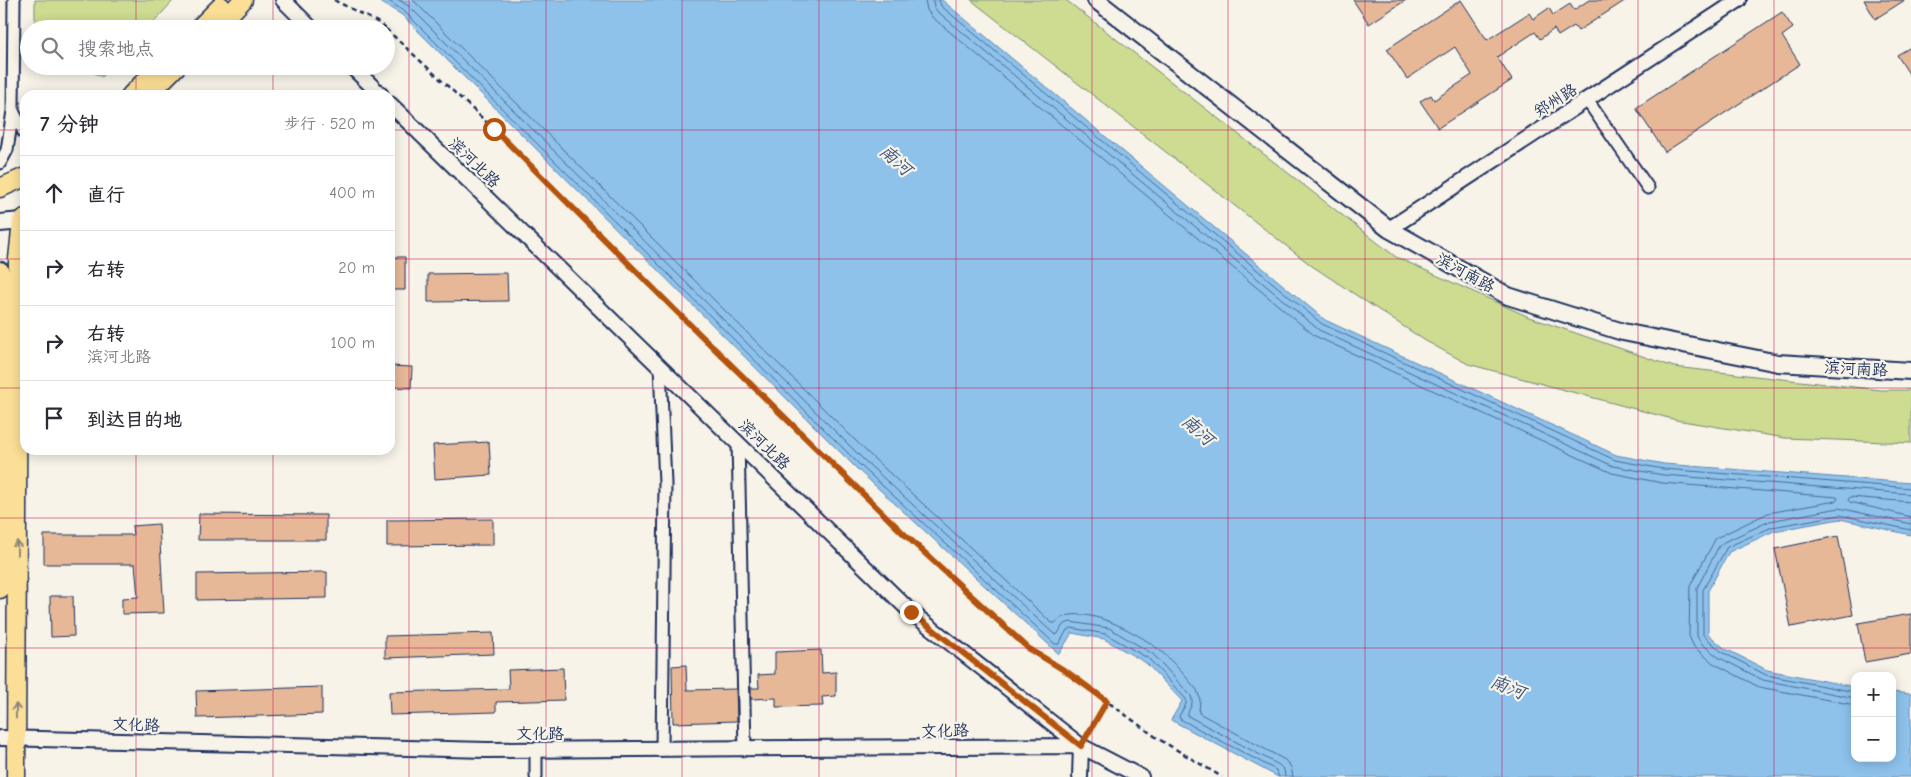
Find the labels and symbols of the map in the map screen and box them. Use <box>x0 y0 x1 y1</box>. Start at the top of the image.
street label: 郑州路 <box>1531 80 1581 121</box>
route start <box>483 118 506 141</box>
street label: 滨河北路 <box>445 134 504 191</box>
water label: 南河 <box>875 141 918 182</box>
street label: 滨河南路 <box>1433 249 1498 296</box>
street label: 滨河南路 <box>1824 358 1888 380</box>
water label: 南河 <box>1177 411 1220 452</box>
street label: 滨河北路 <box>735 416 794 473</box>
one-way arrow <box>12 541 22 557</box>
route end <box>900 601 923 624</box>
water label: 南河 <box>1487 671 1531 705</box>
one-way arrow <box>11 703 21 720</box>
street label: 文化路 <box>112 715 160 735</box>
street label: 文化路 <box>921 722 969 740</box>
street label: 文化路 <box>516 725 564 743</box>

